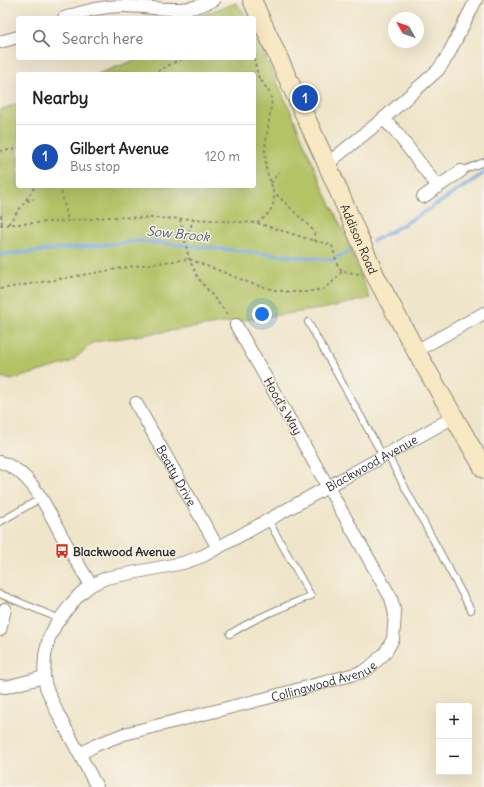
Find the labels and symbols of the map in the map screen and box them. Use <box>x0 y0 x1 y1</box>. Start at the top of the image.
north arrow <box>388 12 424 48</box>
pin: 1 <box>292 83 318 113</box>
street label: Addison Road <box>338 202 381 276</box>
water label: Sow Brook <box>146 222 211 246</box>
your location <box>252 304 272 324</box>
street label: Hood's Way <box>261 375 305 437</box>
street label: Blackwood Avenue <box>323 431 420 494</box>
street label: Beatty Drive <box>154 442 200 508</box>
bus stop icon: Blackwood Avenue <box>54 543 70 559</box>
place label: Blackwood Avenue <box>73 544 176 559</box>
street label: Collingwood Avenue <box>269 658 379 704</box>

